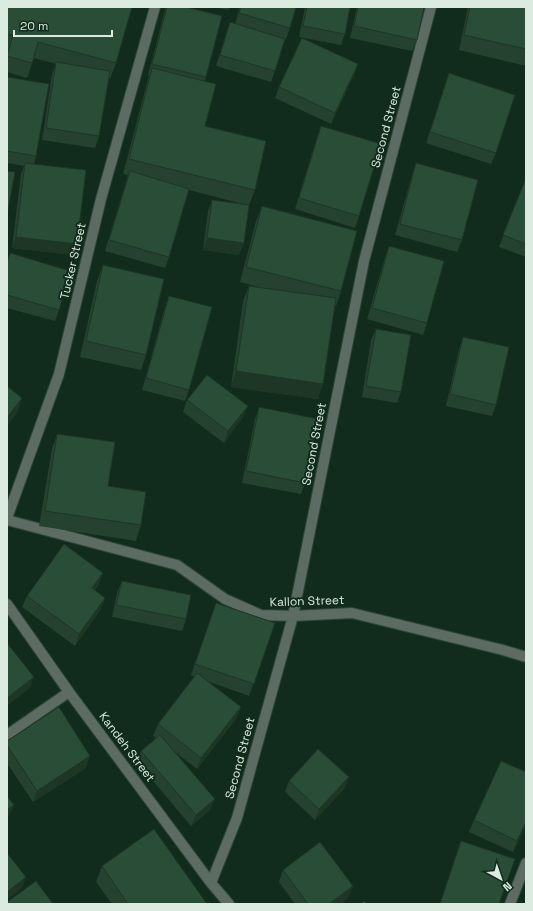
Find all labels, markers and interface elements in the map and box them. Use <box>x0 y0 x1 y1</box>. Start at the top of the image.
scale bar <box>14 12 112 38</box>
text: 20 m <box>20 18 48 34</box>
street label: Second Street <box>367 84 405 170</box>
street label: Tucker Street <box>56 221 90 301</box>
street label: Second Street <box>298 401 330 487</box>
street label: Kallon Street <box>269 592 345 610</box>
street label: Kandeh Street <box>95 709 159 785</box>
street label: Second Street <box>221 715 259 801</box>
north arrow <box>481 859 521 899</box>
text: N <box>500 879 515 894</box>

